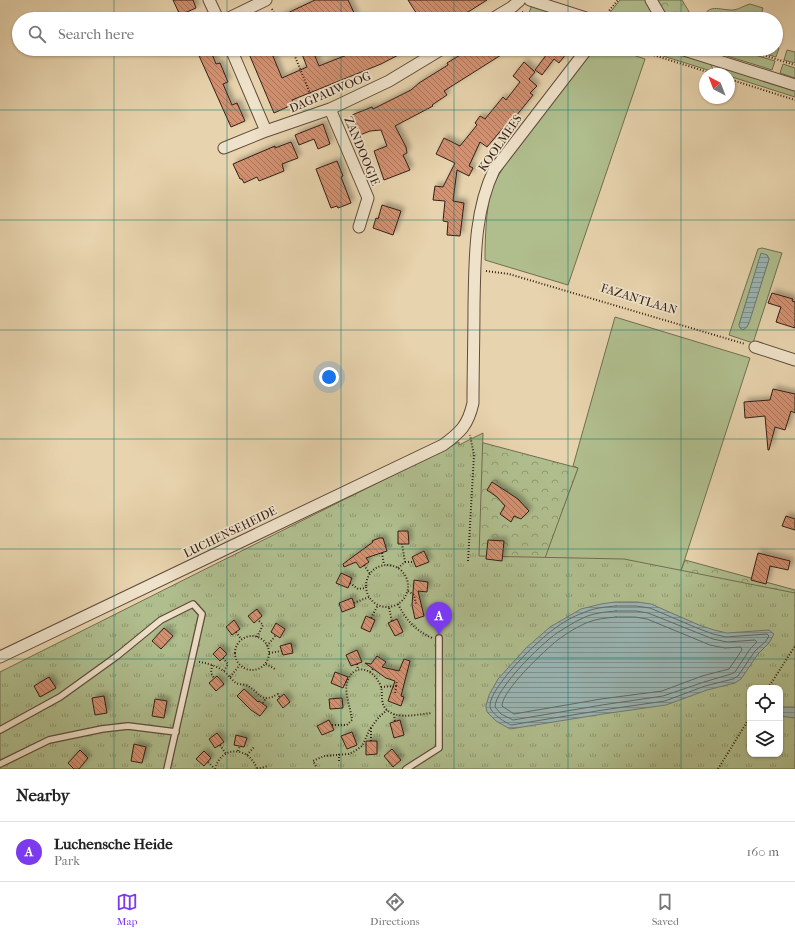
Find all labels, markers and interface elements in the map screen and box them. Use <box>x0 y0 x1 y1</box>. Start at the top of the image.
search box <box>12 12 783 56</box>
icon: search <box>26 23 48 45</box>
text: Search here <box>58 25 134 43</box>
street label: DAGPAUWOOG <box>287 68 373 116</box>
north arrow <box>699 68 735 104</box>
street label: KOOLMEES <box>475 112 525 174</box>
street label: ZANDOOGJE <box>341 114 383 188</box>
street label: FAZANTLAAN <box>599 281 679 317</box>
your location <box>319 367 339 387</box>
street label: LUCHENSEHEIDE <box>181 503 279 561</box>
pin: A <box>426 602 452 635</box>
map controls <box>747 685 783 757</box>
button: locate <box>747 685 783 721</box>
button: layers <box>747 721 783 757</box>
text: Nearby <box>16 785 70 805</box>
text: Luchensche Heide <box>54 835 173 853</box>
text: A <box>25 844 33 859</box>
text: 160 m <box>747 844 779 859</box>
text: Park <box>54 853 80 868</box>
tab: Map <box>116 891 138 928</box>
tab: Directions <box>370 891 420 928</box>
tab: Saved <box>652 891 679 928</box>

